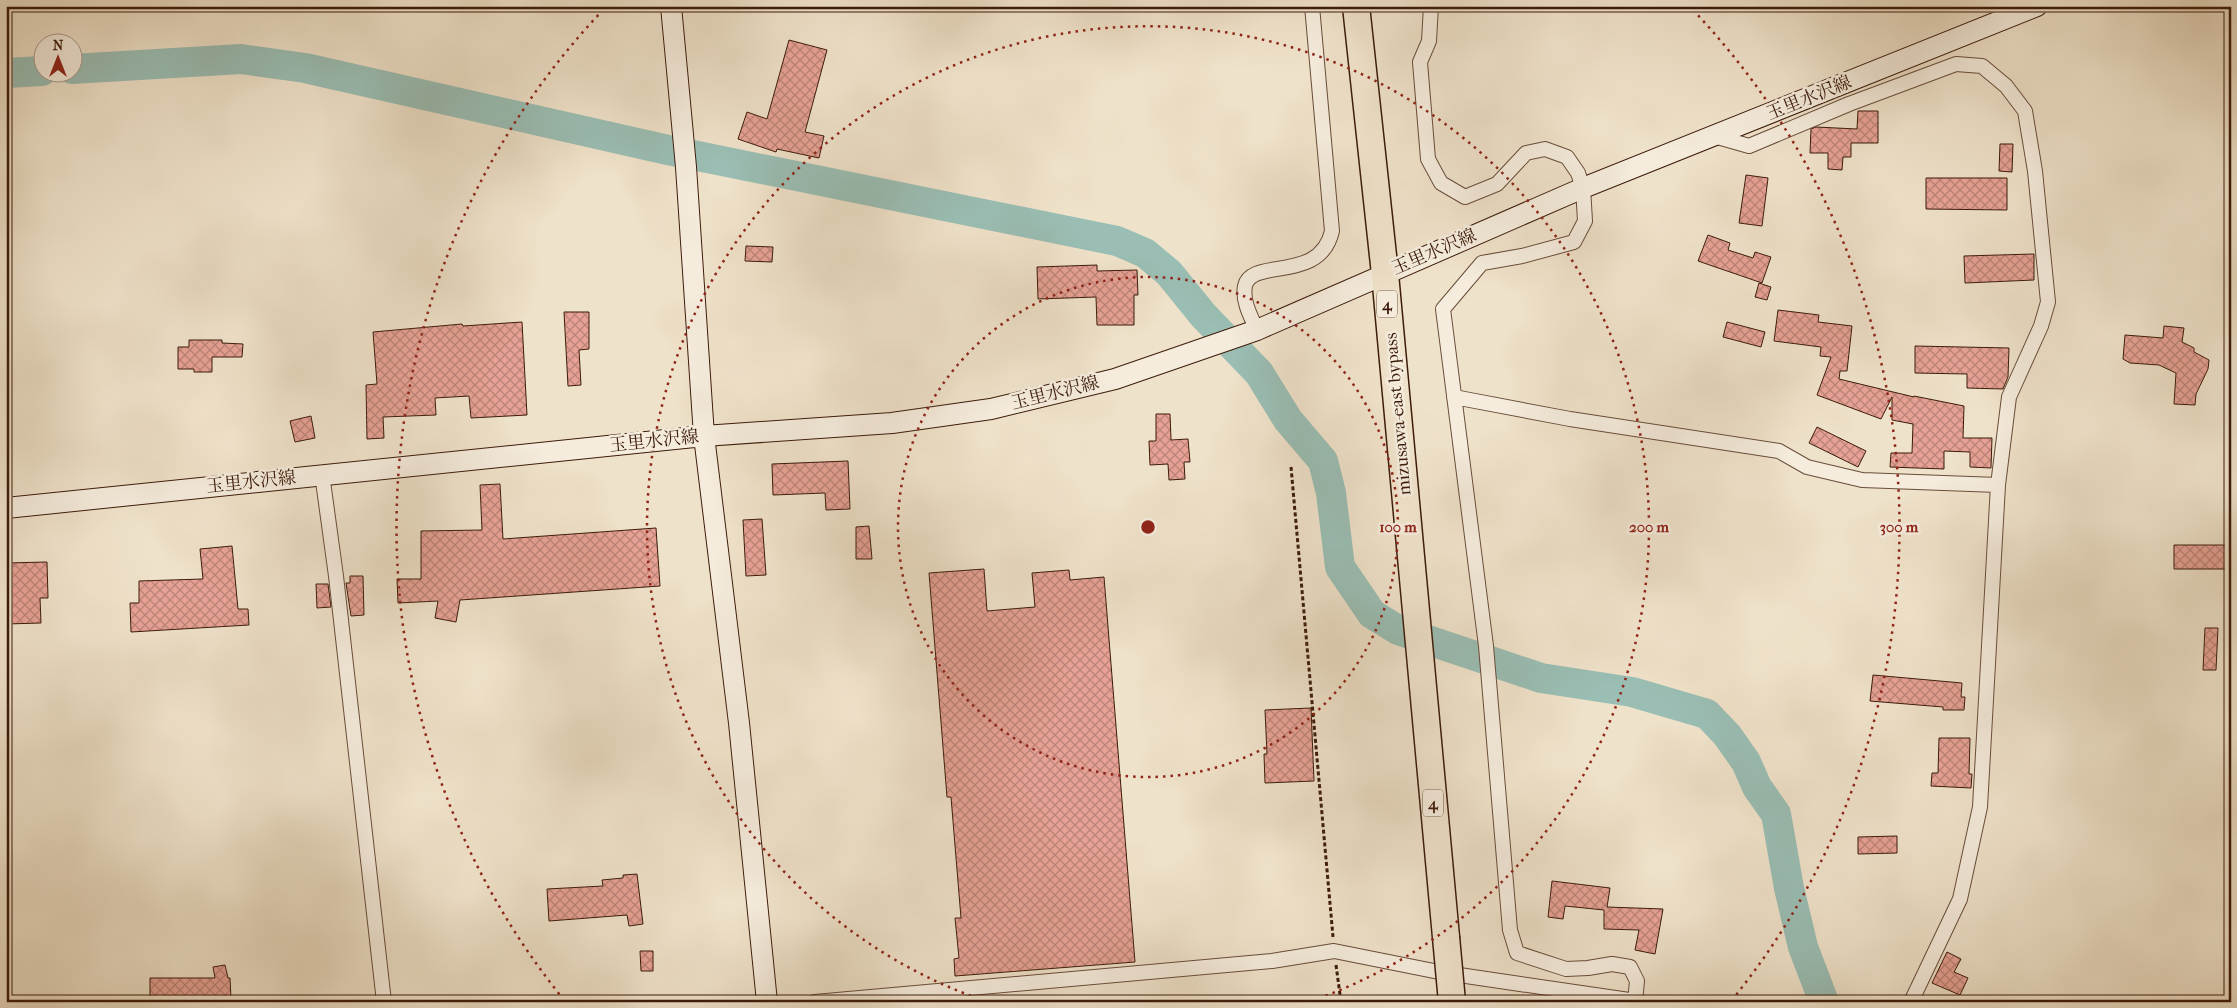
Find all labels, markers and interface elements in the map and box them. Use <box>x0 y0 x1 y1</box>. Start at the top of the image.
north arrow <box>32 32 82 82</box>
text: N <box>53 37 64 54</box>
street label: 玉里水沢線 <box>1763 71 1855 125</box>
street label: 玉里水沢線 <box>1388 225 1480 279</box>
road number: 4 <box>1377 290 1397 318</box>
street label: mizusawa-east bypass <box>1380 331 1416 496</box>
street label: 玉里水沢線 <box>1009 372 1101 414</box>
street label: 玉里水沢線 <box>608 426 700 456</box>
street label: 玉里水沢線 <box>205 467 297 497</box>
centre of rings <box>1139 518 1157 536</box>
text: 100 m <box>1379 518 1417 536</box>
text: 200 m <box>1629 518 1669 536</box>
text: 300 m <box>1880 518 1919 536</box>
road number: 4 <box>1423 790 1443 816</box>

